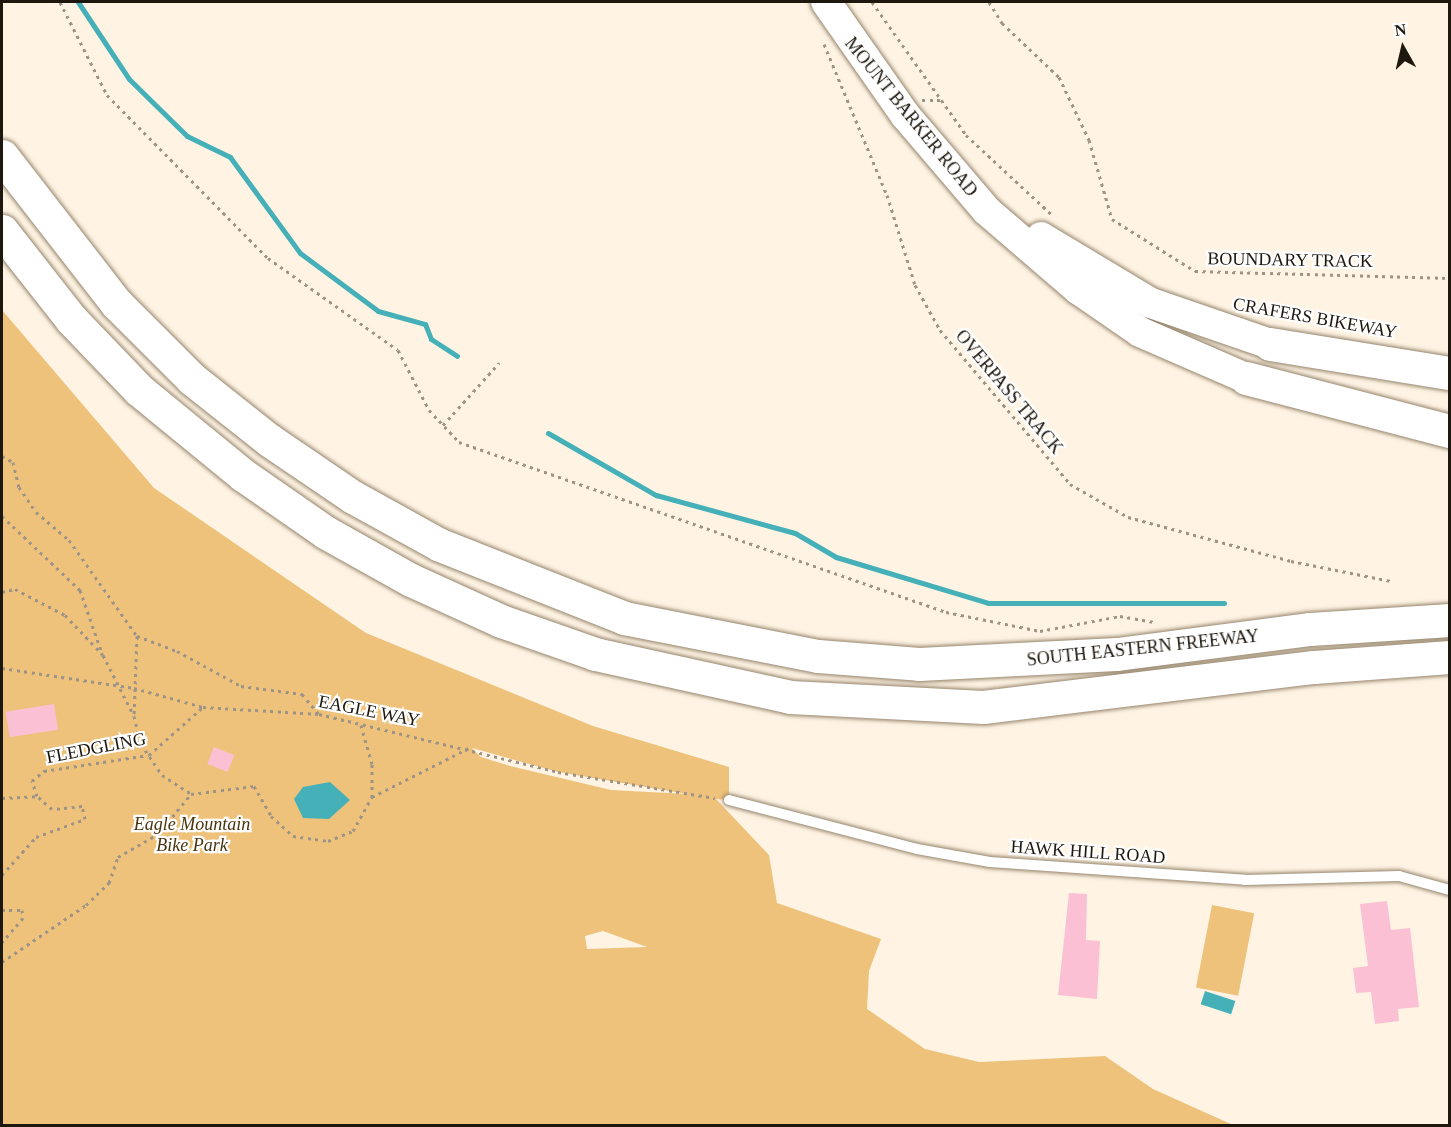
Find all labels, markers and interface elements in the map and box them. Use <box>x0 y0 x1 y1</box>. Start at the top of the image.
north arrow <box>1373 18 1433 78</box>
text: N <box>1394 20 1407 39</box>
street label: MOUNT BARKER ROAD <box>840 33 982 201</box>
street label: BOUNDARY TRACK <box>1207 248 1373 272</box>
street label: CRAFERS BIKEWAY <box>1231 293 1399 343</box>
street label: OVERPASS TRACK <box>951 325 1067 459</box>
street label: SOUTH EASTERN FREEWAY <box>1026 625 1260 671</box>
street label: EAGLE WAY <box>316 691 422 731</box>
street label: FLEDGLING <box>44 728 148 768</box>
park label: Eagle Mountain Bike Park <box>134 814 250 856</box>
street label: HAWK HILL ROAD <box>1010 836 1166 868</box>

